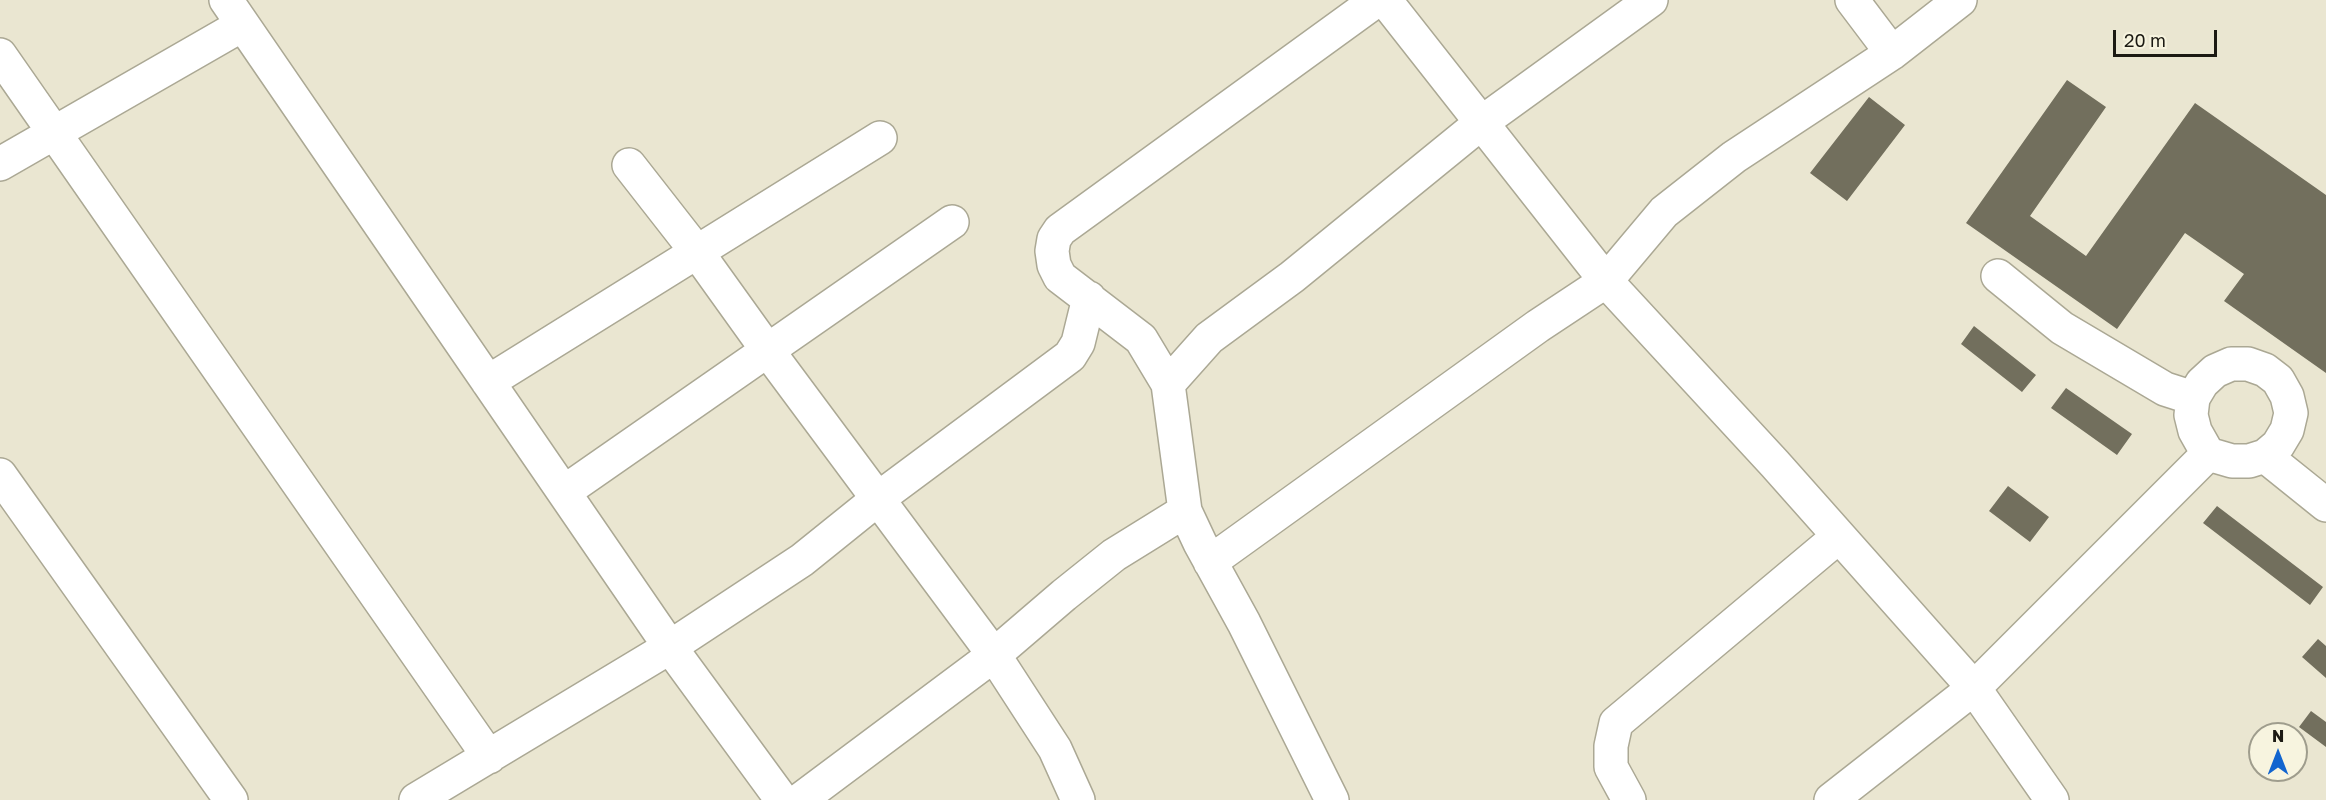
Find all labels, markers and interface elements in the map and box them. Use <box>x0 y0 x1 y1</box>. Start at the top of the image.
scale bar <box>2116 18 2220 56</box>
text: 20 m <box>2124 29 2166 51</box>
north arrow <box>2248 722 2308 782</box>
text: N <box>2272 726 2284 746</box>

